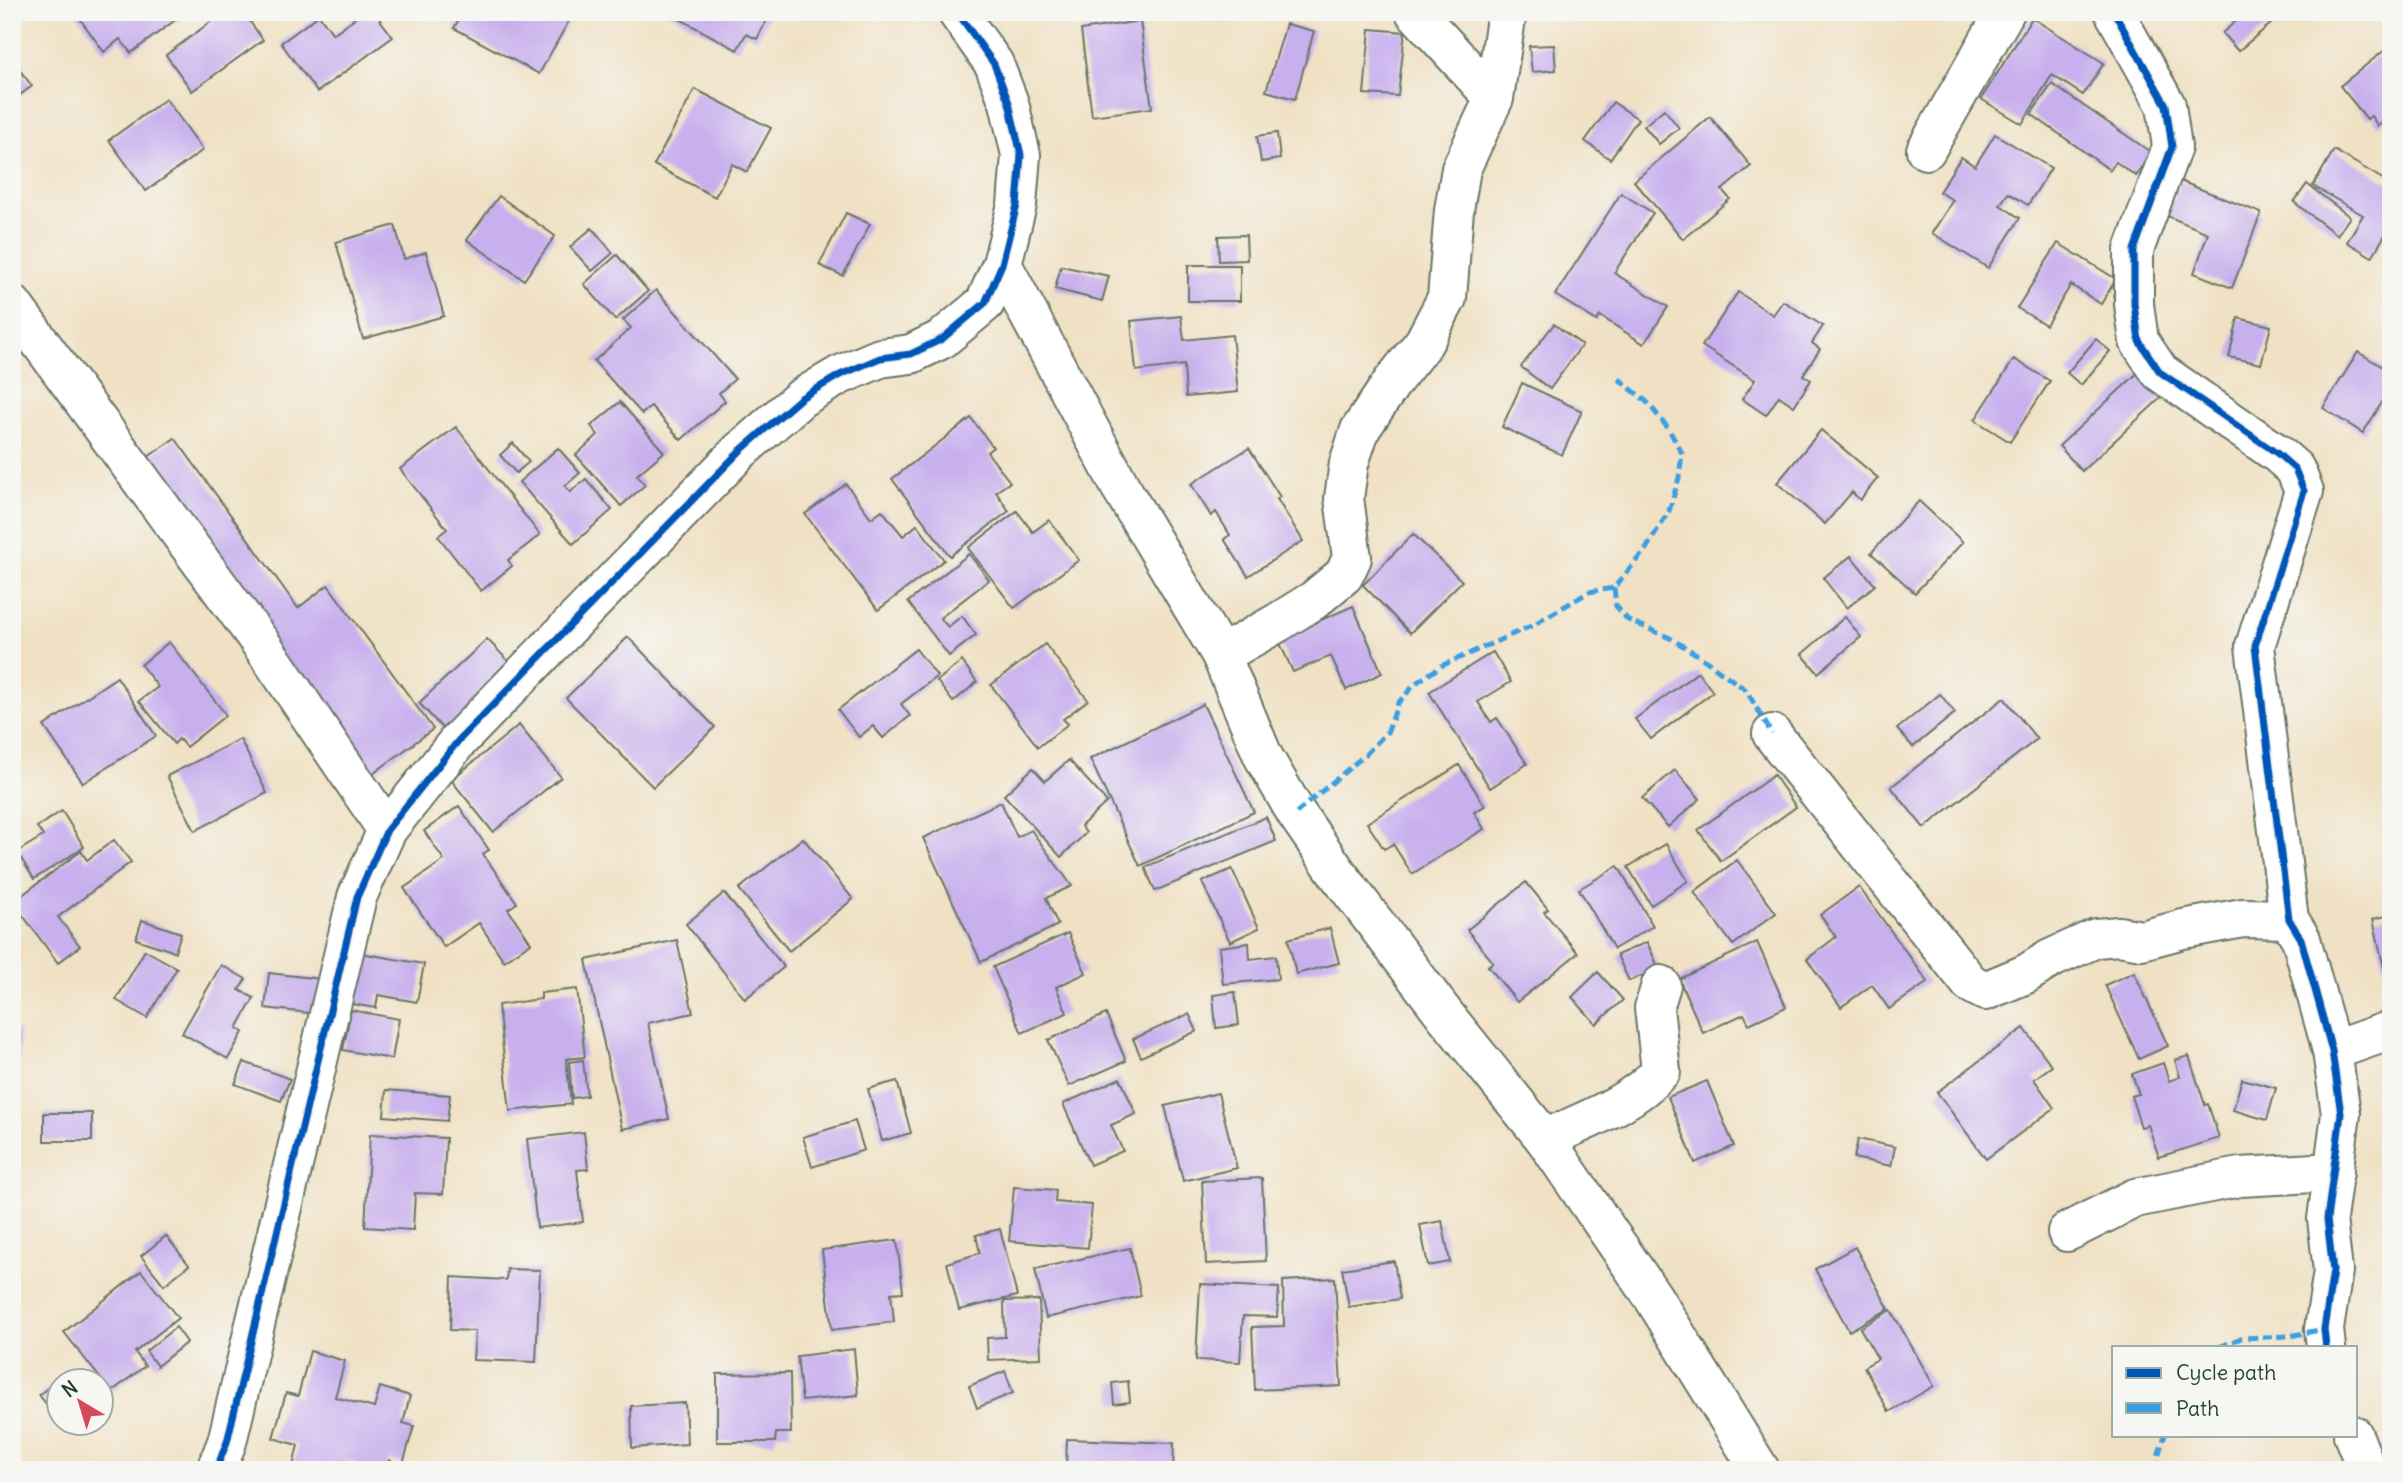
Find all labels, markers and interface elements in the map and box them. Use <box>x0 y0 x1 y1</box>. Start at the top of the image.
legend <box>2112 1346 2358 1436</box>
text: Cycle path <box>2176 1359 2276 1386</box>
north arrow <box>46 1366 116 1436</box>
text: N <box>57 1375 82 1402</box>
text: Path <box>2176 1395 2219 1422</box>

